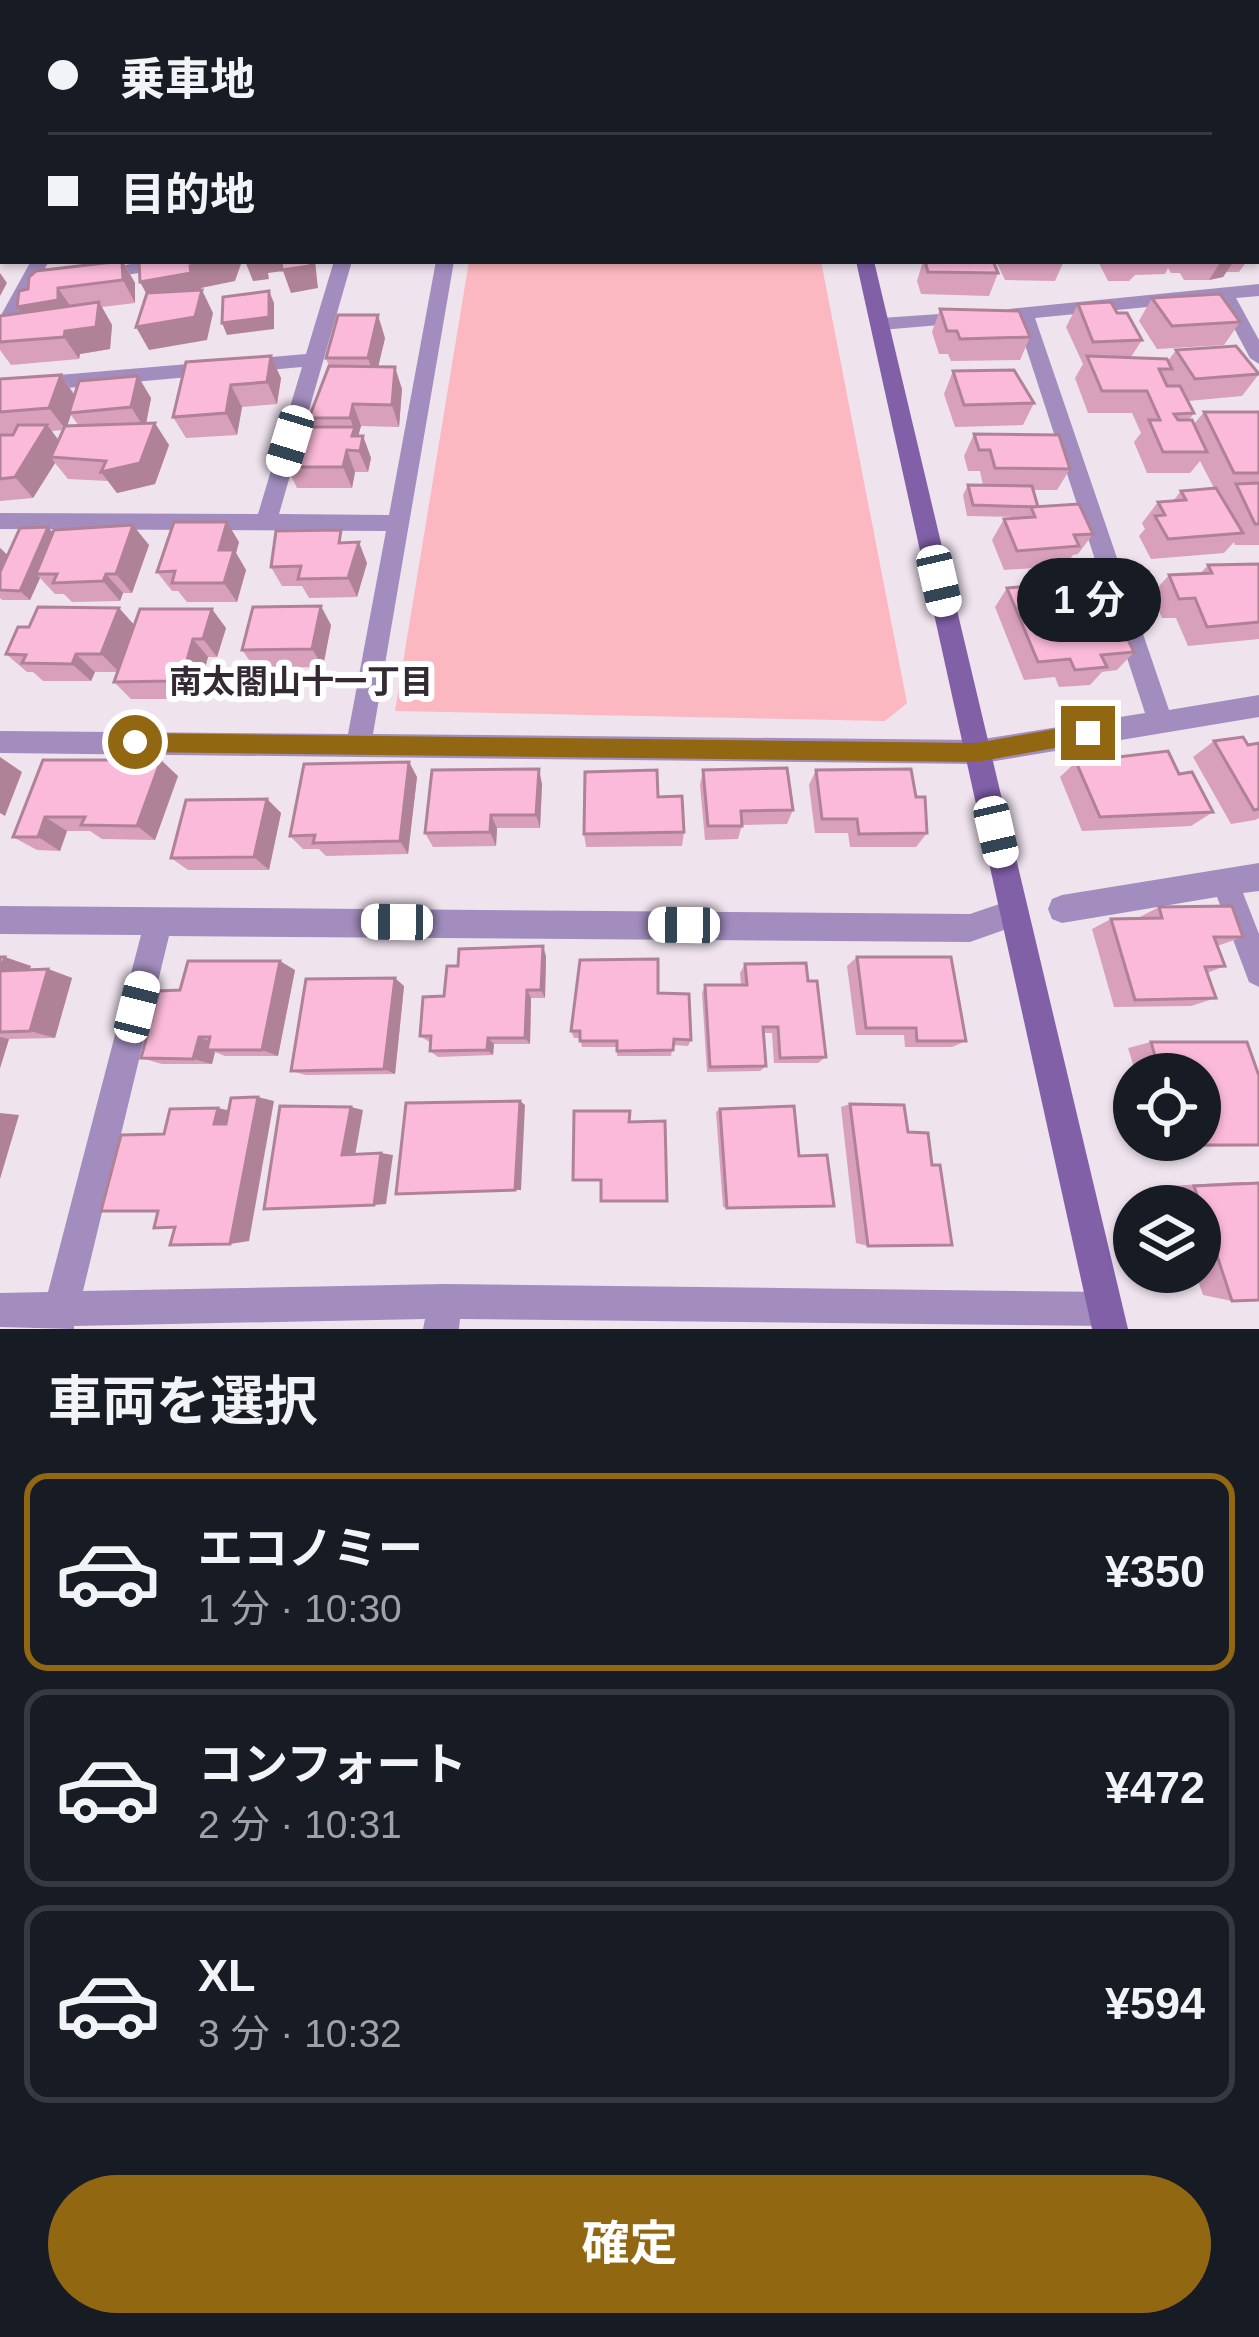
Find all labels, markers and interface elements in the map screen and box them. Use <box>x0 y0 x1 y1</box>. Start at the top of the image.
text: 乗車地 <box>120 54 255 105</box>
text: 目的地 <box>120 169 255 220</box>
car <box>262 401 318 481</box>
car <box>913 542 965 620</box>
callout: 1 分 <box>1016 559 1160 643</box>
text: 1 分 <box>1053 578 1125 621</box>
district label: 南太閤山十一丁目 <box>169 663 433 700</box>
route end <box>1061 706 1115 760</box>
route start <box>108 715 162 769</box>
car <box>970 793 1022 871</box>
car <box>361 903 433 941</box>
car <box>648 906 720 944</box>
car <box>111 968 163 1046</box>
map controls <box>1113 1053 1221 1293</box>
button: locate <box>1113 1053 1221 1161</box>
button: layers <box>1113 1185 1221 1293</box>
text: 車両を選択 <box>48 1371 318 1431</box>
icon: car <box>54 1518 162 1626</box>
text: エコノミー <box>198 1523 423 1574</box>
text: ¥350 <box>1105 1546 1205 1597</box>
text: 1 分 · 10:30 <box>198 1587 402 1630</box>
icon: car <box>54 1734 162 1842</box>
text: コンフォート <box>198 1739 467 1790</box>
text: ¥472 <box>1105 1762 1205 1813</box>
text: 2 分 · 10:31 <box>198 1803 402 1846</box>
icon: car <box>54 1950 162 2058</box>
text: XL <box>198 1950 256 2001</box>
text: ¥594 <box>1105 1978 1205 2029</box>
text: 3 分 · 10:32 <box>198 2012 402 2055</box>
button: 確定 <box>48 2175 1211 2313</box>

